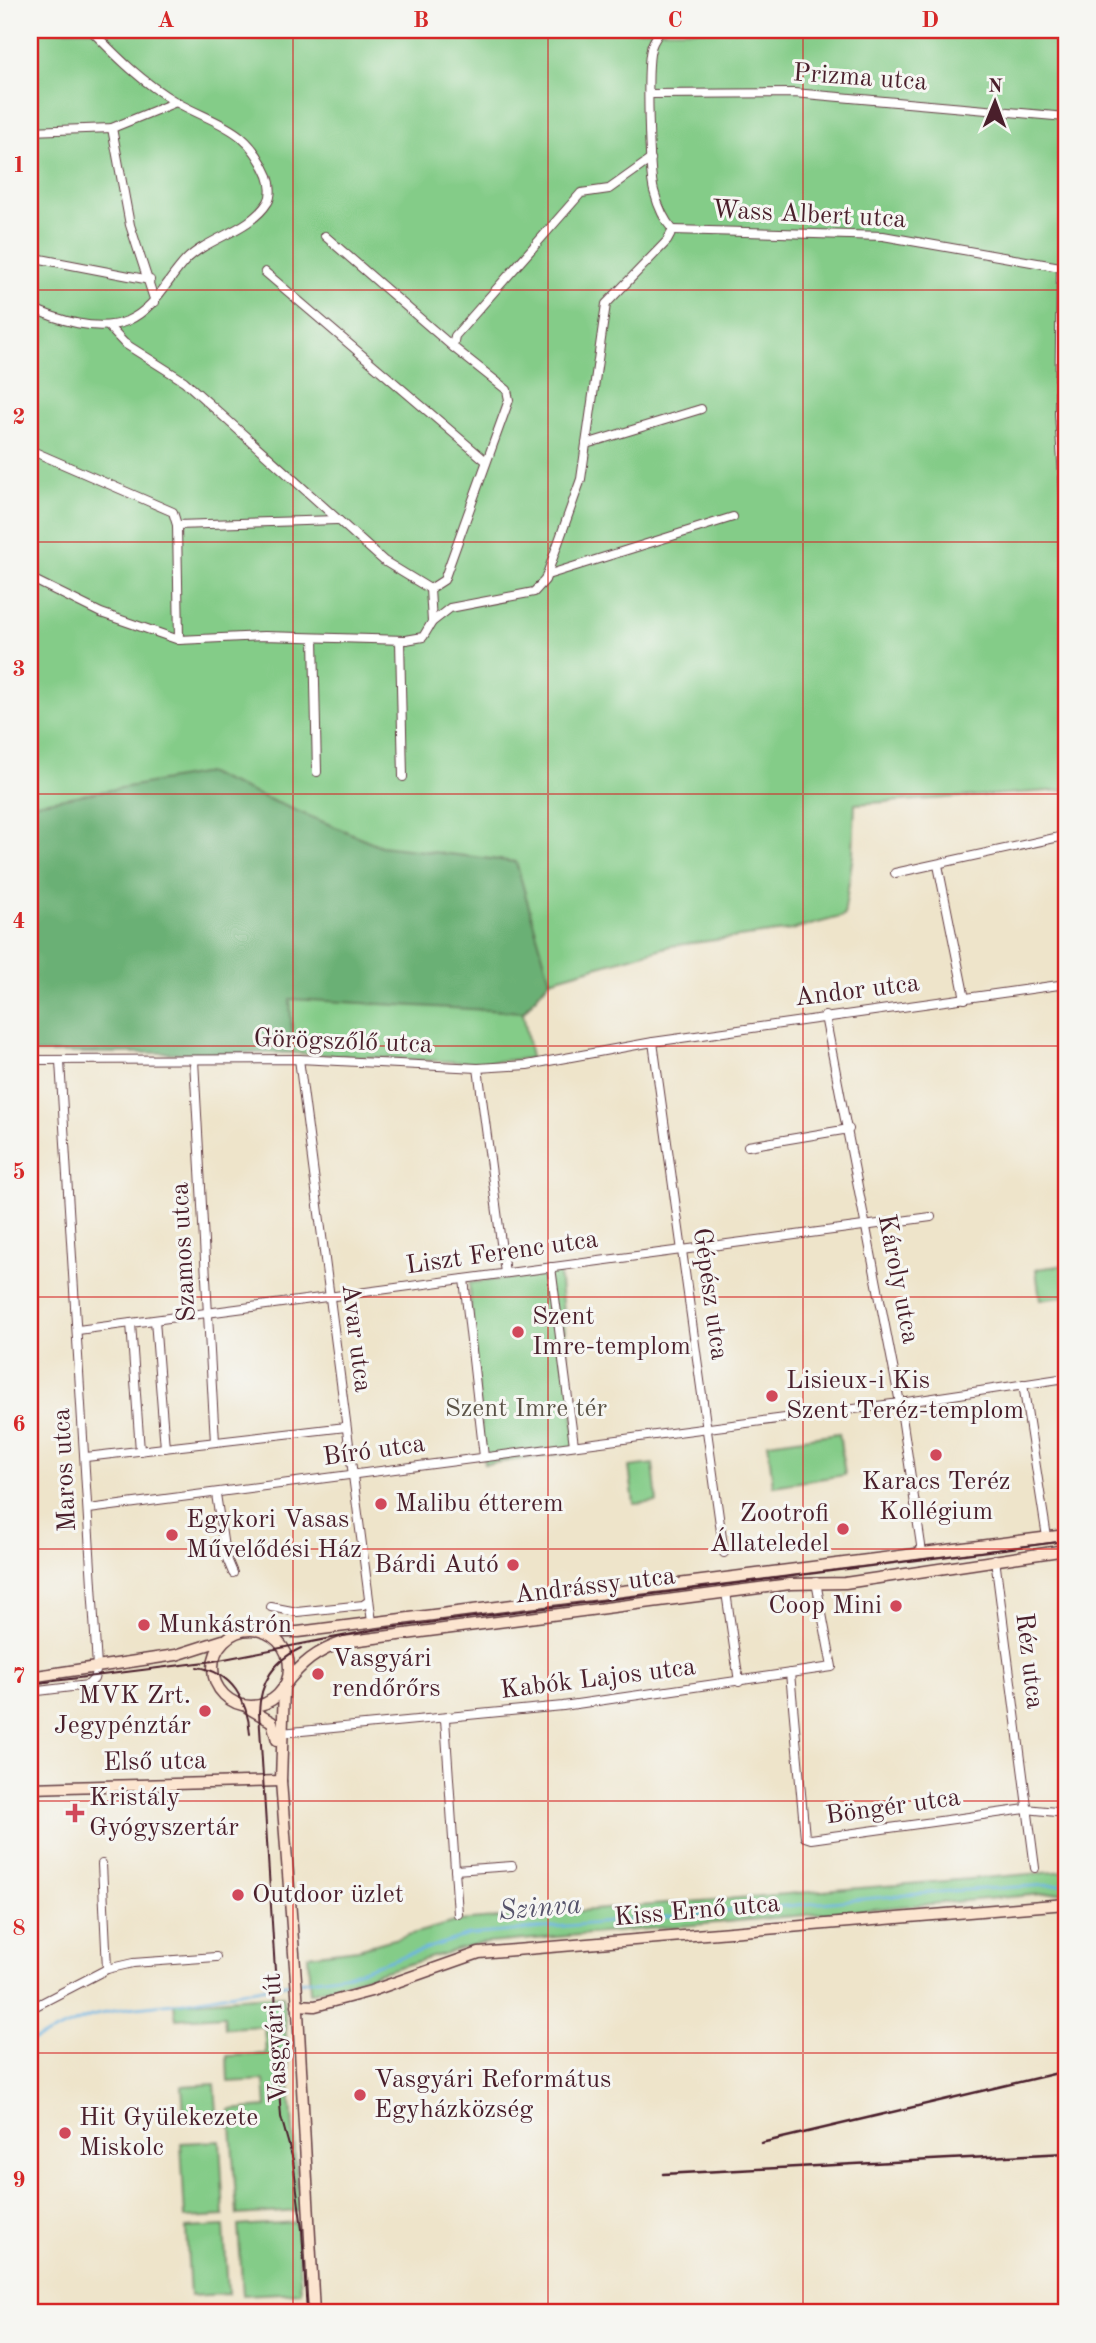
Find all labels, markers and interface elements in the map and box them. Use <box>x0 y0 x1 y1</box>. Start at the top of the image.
text: A <box>157 9 175 32</box>
text: B <box>413 9 429 32</box>
text: C <box>667 9 683 32</box>
text: D <box>921 9 939 32</box>
street label: Prizma utca <box>792 60 928 96</box>
north arrow <box>960 66 1030 136</box>
text: N <box>988 78 1003 97</box>
text: 1 <box>12 154 26 177</box>
street label: Wass Albert utca <box>711 197 907 233</box>
text: 2 <box>12 406 26 429</box>
text: 3 <box>12 658 26 681</box>
text: 4 <box>12 910 26 933</box>
street label: Andor utca <box>793 970 921 1012</box>
street label: Görögszőlő utca <box>253 1026 433 1058</box>
text: 5 <box>12 1161 26 1184</box>
street label: Szamos utca <box>167 1181 201 1322</box>
street label: Károly utca <box>873 1212 923 1346</box>
street label: Gépész utca <box>688 1226 732 1362</box>
street label: Liszt Ferenc utca <box>404 1227 600 1279</box>
street label: Avar utca <box>336 1282 376 1394</box>
place label: Szent Imre-templom <box>532 1304 691 1360</box>
marker: Szent Imre-templom <box>510 1324 526 1340</box>
place label: Lisieux-i Kis Szent Teréz-templom <box>786 1368 1024 1424</box>
marker: Lisieux-i Kis Szent Teréz-templom <box>764 1388 780 1404</box>
park label: Szent Imre tér <box>445 1396 608 1422</box>
street label: Maros utca <box>49 1407 81 1533</box>
text: 6 <box>12 1413 26 1436</box>
street label: Bíró utca <box>321 1431 427 1471</box>
marker: Karacs Teréz Kollégium <box>928 1447 944 1463</box>
place label: Karacs Teréz Kollégium <box>862 1469 1010 1525</box>
place label: Malibu étterem <box>395 1491 564 1517</box>
marker: Malibu étterem <box>373 1496 389 1512</box>
place label: Zootrofi Állateledel <box>710 1501 829 1557</box>
place label: Egykori Vasas Művelődési Ház <box>186 1507 362 1563</box>
marker: Zootrofi Állateledel <box>835 1521 851 1537</box>
marker: Egykori Vasas Művelődési Ház <box>164 1527 180 1543</box>
place label: Bárdi Autó <box>374 1552 499 1578</box>
marker: Bárdi Autó <box>505 1557 521 1573</box>
street label: Andrássy utca <box>513 1563 677 1609</box>
place label: Coop Mini <box>768 1593 882 1619</box>
marker: Coop Mini <box>888 1598 904 1614</box>
place label: Munkástrón <box>158 1612 292 1638</box>
street label: Réz utca <box>1010 1612 1048 1711</box>
marker: Munkástrón <box>136 1617 152 1633</box>
place label: Vasgyári rendőrőrs <box>332 1646 441 1702</box>
street label: Kabók Lajos utca <box>499 1654 697 1704</box>
text: 7 <box>12 1665 26 1688</box>
marker: Vasgyári rendőrőrs <box>310 1666 326 1682</box>
place label: MVK Zrt. Jegypénztár <box>54 1683 191 1739</box>
marker: MVK Zrt. Jegypénztár <box>197 1703 213 1719</box>
street label: Első utca <box>103 1748 207 1776</box>
place label: Kristály Gyógyszertár <box>89 1785 239 1841</box>
street label: Böngér utca <box>824 1785 962 1829</box>
marker: Kristály Gyógyszertár <box>67 1805 83 1821</box>
place label: Outdoor üzlet <box>252 1882 404 1908</box>
marker: Outdoor üzlet <box>230 1887 246 1903</box>
water label: Szinva <box>497 1891 583 1927</box>
street label: Kiss Ernő utca <box>613 1891 781 1931</box>
text: 8 <box>12 1917 26 1940</box>
street label: Vasgyári út <box>260 1972 292 2104</box>
place label: Vasgyári Református Egyházközség <box>374 2067 611 2123</box>
marker: Vasgyári Református Egyházközség <box>352 2087 368 2103</box>
place label: Hit Gyülekezete Miskolc <box>79 2105 258 2161</box>
marker: Hit Gyülekezete Miskolc <box>57 2125 73 2141</box>
text: 9 <box>12 2169 26 2192</box>

